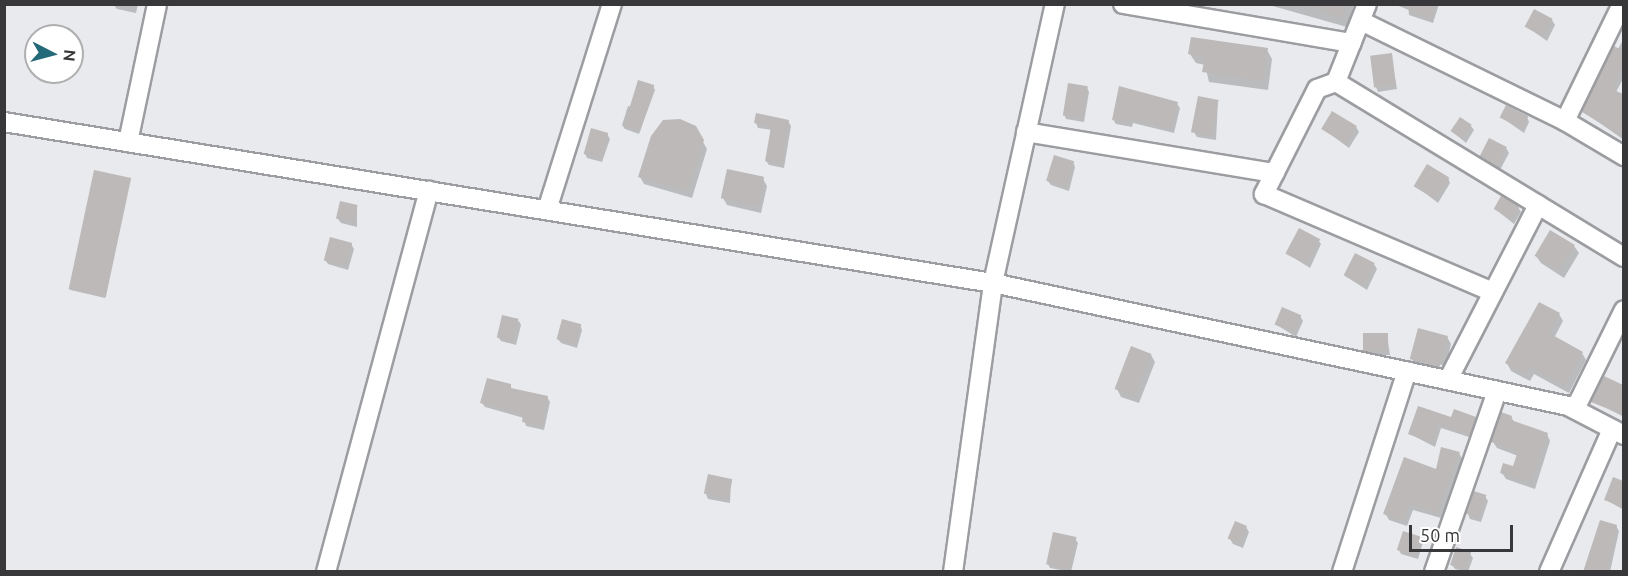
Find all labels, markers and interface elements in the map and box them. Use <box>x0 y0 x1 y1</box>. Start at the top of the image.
north arrow <box>24 24 84 84</box>
text: N <box>60 49 79 63</box>
scale bar <box>1412 513 1516 551</box>
text: 50 m <box>1420 525 1460 545</box>

